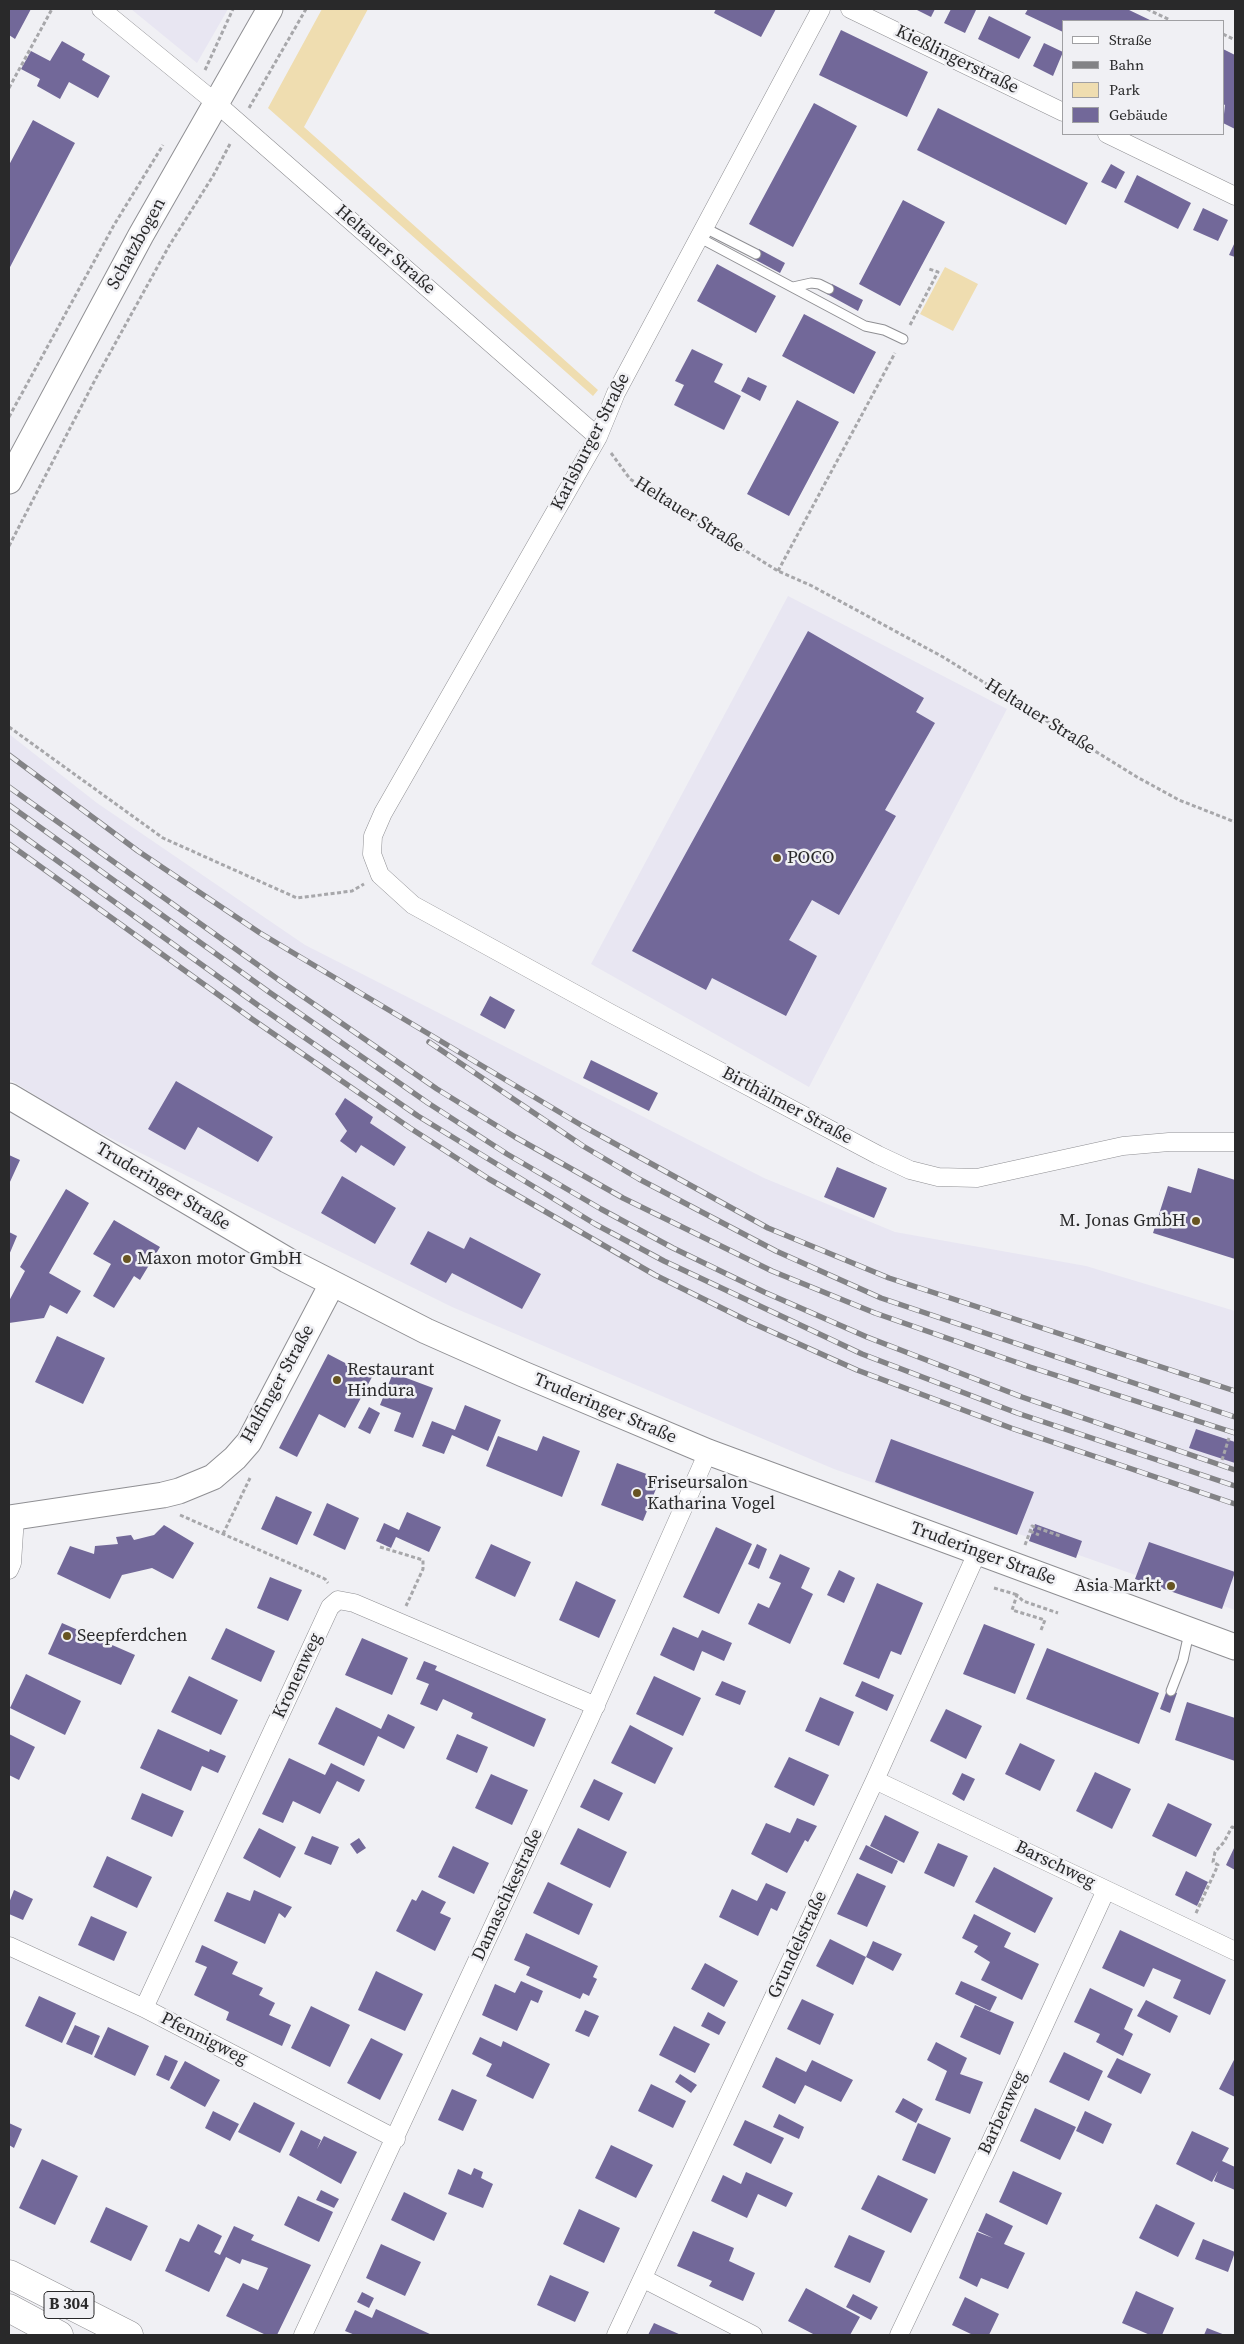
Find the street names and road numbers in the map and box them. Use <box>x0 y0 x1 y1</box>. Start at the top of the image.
street label: Kießlingerstraße <box>892 21 1022 99</box>
street label: Schatzbogen <box>103 194 171 294</box>
street label: Heltauer Straße <box>330 201 440 299</box>
street label: Karlsburger Straße <box>547 370 635 514</box>
street label: Heltauer Straße <box>630 473 748 557</box>
street label: Heltauer Straße <box>981 675 1099 759</box>
street label: Birthälmer Straße <box>718 1063 856 1149</box>
street label: Truderinger Straße <box>92 1138 234 1236</box>
street label: Halfinger Straße <box>237 1321 319 1447</box>
street label: Truderinger Straße <box>530 1369 680 1449</box>
street label: Truderinger Straße <box>907 1518 1059 1590</box>
street label: Kronenweg <box>269 1630 327 1722</box>
street label: Damaschkestraße <box>468 1826 548 1964</box>
street label: Barschweg <box>1011 1836 1099 1894</box>
street label: Grundelstraße <box>764 1888 832 2002</box>
street label: Pfennigweg <box>157 2008 251 2070</box>
street label: Barbenweg <box>974 2068 1032 2158</box>
road number: B 304 <box>44 2292 94 2318</box>

